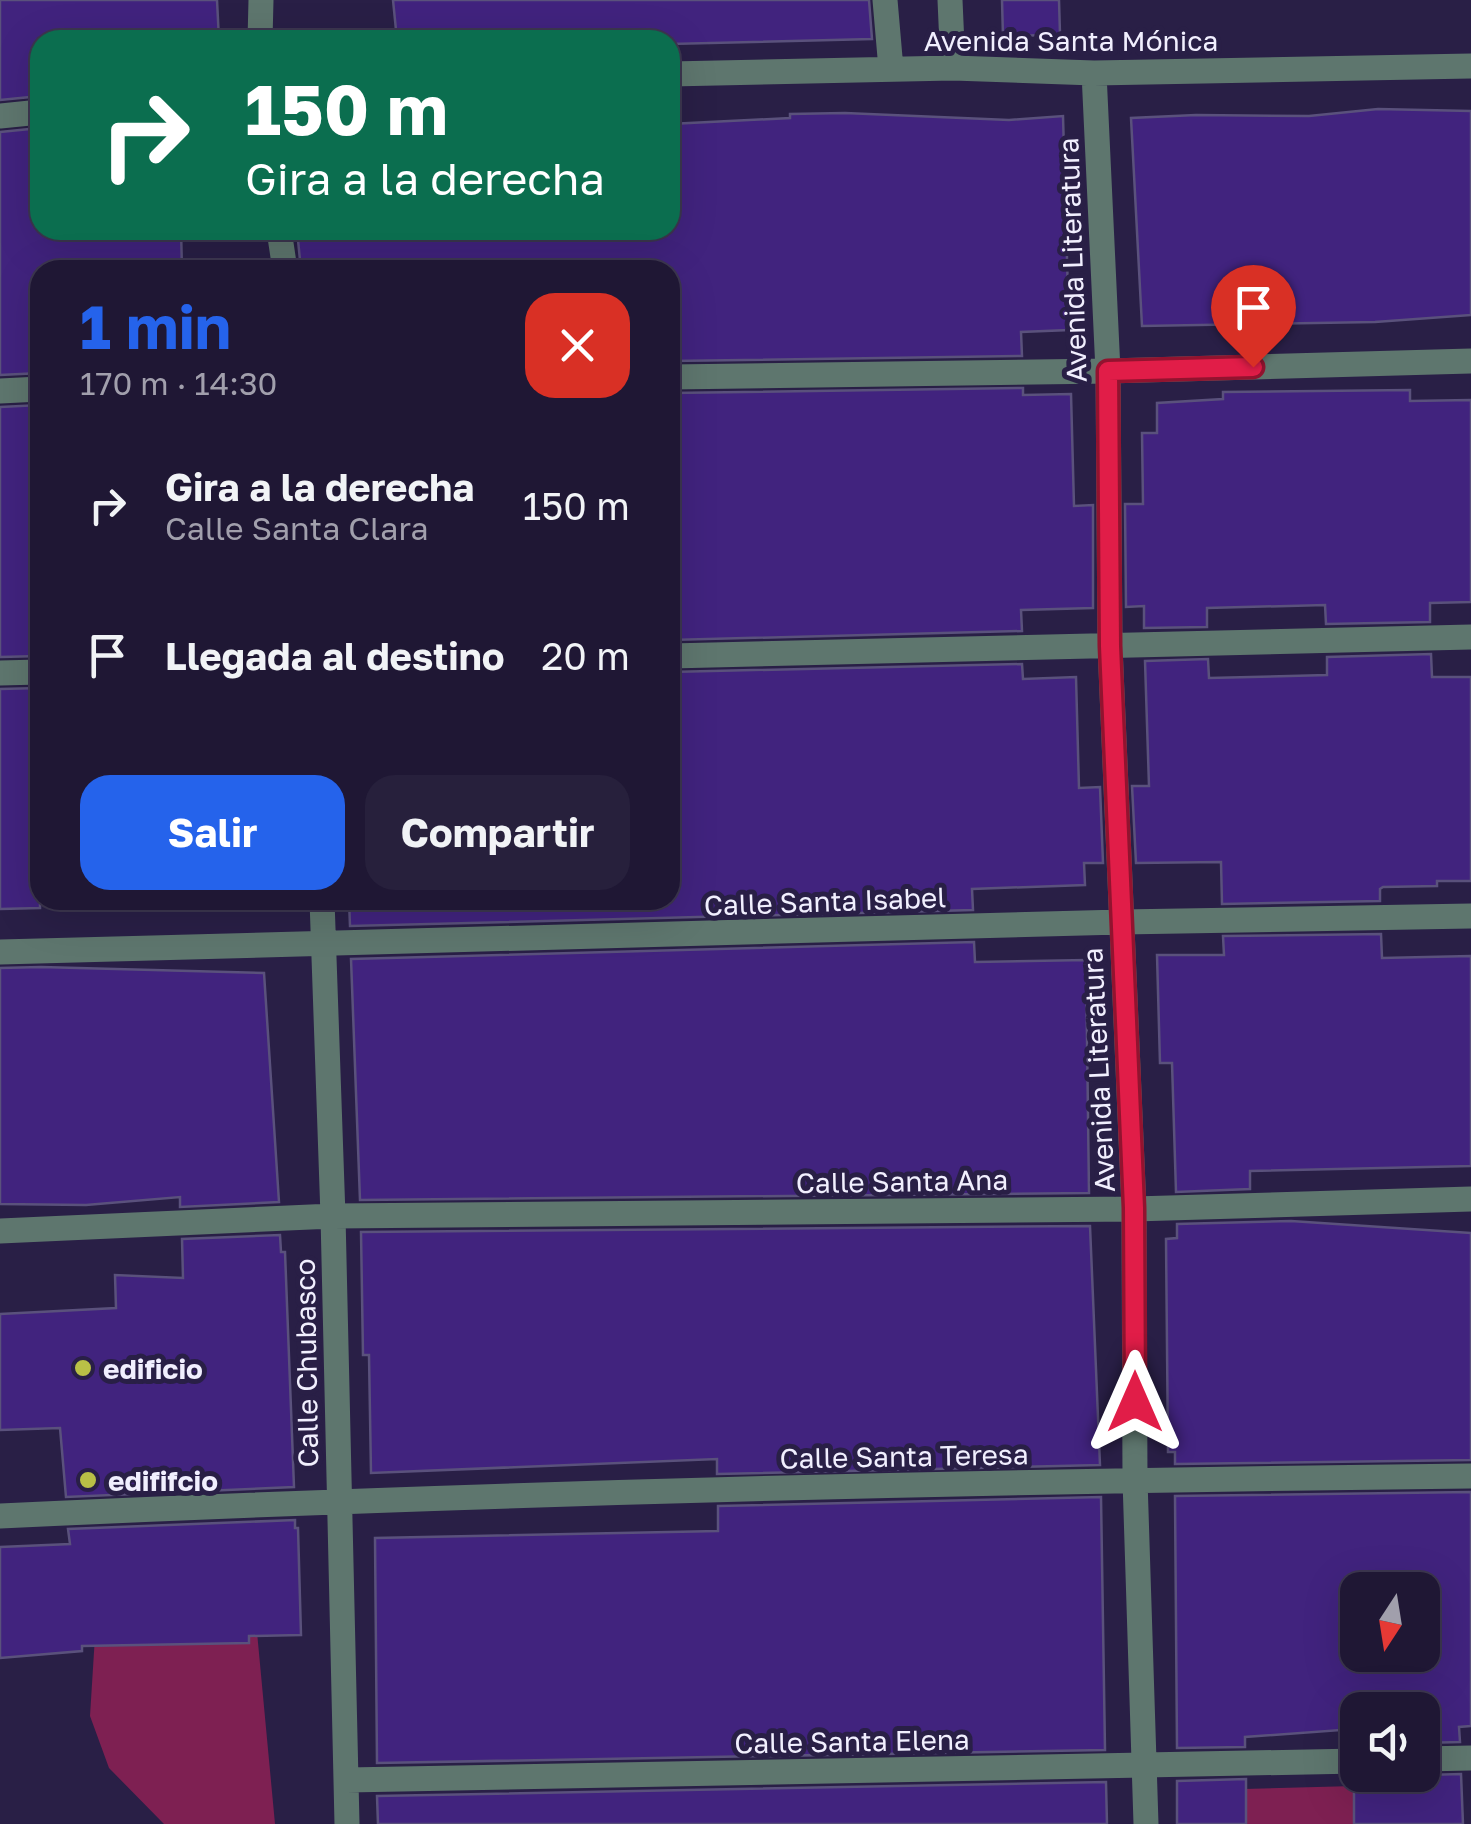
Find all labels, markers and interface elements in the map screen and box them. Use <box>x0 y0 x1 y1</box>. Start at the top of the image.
street label: Avenida Santa Mónica <box>924 24 1218 57</box>
text: 150 m <box>245 66 448 150</box>
icon: right <box>80 70 210 200</box>
street label: Avenida Literatura <box>1051 137 1093 383</box>
text: Gira a la derecha <box>245 151 605 205</box>
pin <box>1211 265 1296 368</box>
icon: arrive <box>1226 280 1281 335</box>
text: 1 min <box>80 290 231 362</box>
button: close <box>525 293 630 398</box>
text: 170 m · 14:30 <box>80 364 277 402</box>
text: Gira a la derecha <box>165 464 474 509</box>
icon: right <box>80 478 135 533</box>
text: 150 m <box>523 483 630 528</box>
text: Calle Santa Clara <box>165 509 429 547</box>
icon: arrive <box>80 628 135 683</box>
text: Llegada al destino <box>165 633 505 678</box>
text: 20 m <box>541 633 630 678</box>
button: Salir <box>80 775 345 890</box>
button: Compartir <box>365 775 630 890</box>
street label: Calle Santa Isabel <box>703 880 947 922</box>
street label: Avenida Literatura <box>1075 947 1121 1193</box>
street label: Calle Santa Ana <box>796 1163 1008 1199</box>
street label: Calle Chubasco <box>288 1258 324 1468</box>
position arrow <box>1083 1350 1187 1454</box>
place label: edificio <box>103 1352 203 1385</box>
marker: edificio <box>72 1357 94 1379</box>
street label: Calle Santa Teresa <box>779 1437 1029 1475</box>
place label: edififcio <box>108 1464 218 1497</box>
marker: edififcio <box>77 1469 99 1491</box>
north arrow <box>1340 1572 1440 1672</box>
map controls <box>1340 1572 1440 1792</box>
button: sound <box>1340 1692 1440 1792</box>
street label: Calle Santa Elena <box>734 1722 970 1760</box>

